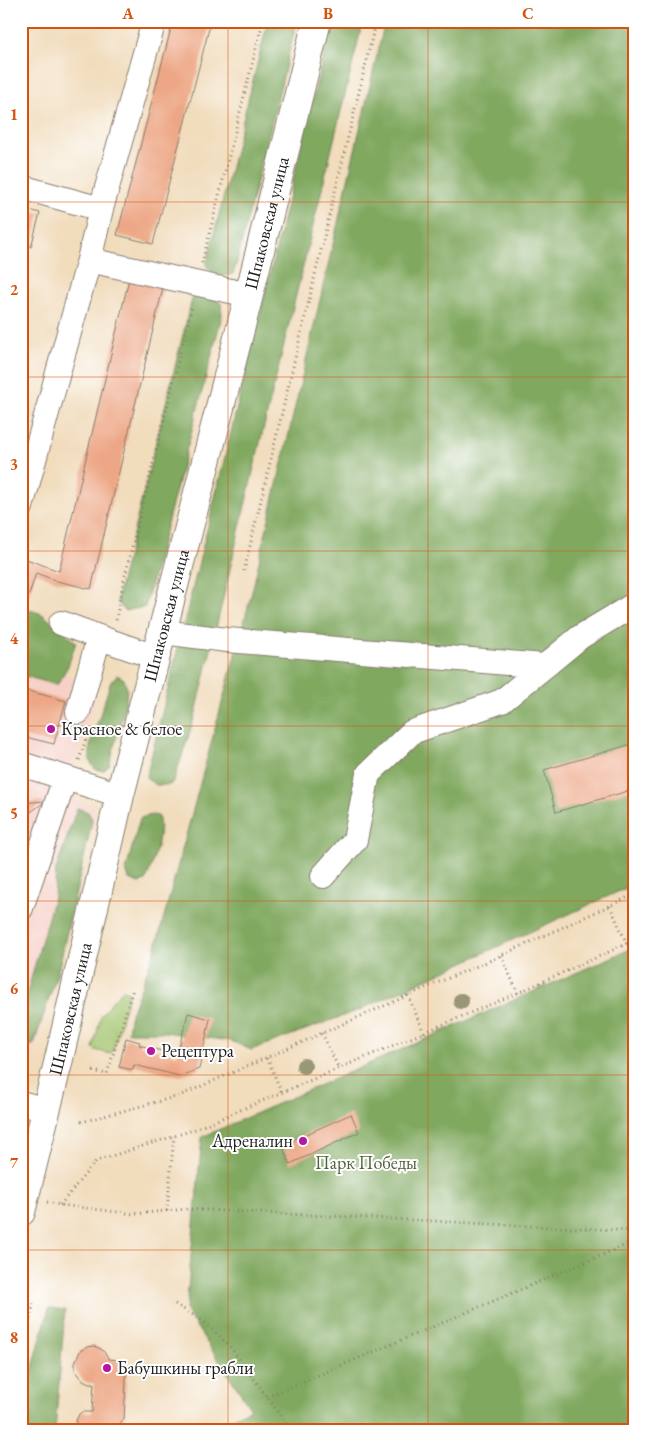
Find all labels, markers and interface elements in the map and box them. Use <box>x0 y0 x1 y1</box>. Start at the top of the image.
text: A <box>121 3 134 24</box>
text: B <box>323 3 333 24</box>
text: C <box>522 3 534 24</box>
text: 1 <box>10 104 18 125</box>
street label: Шпаковская улица <box>239 153 294 292</box>
text: 2 <box>10 279 19 300</box>
text: 3 <box>10 454 18 475</box>
street label: Шпаковская улица <box>138 546 194 684</box>
text: 4 <box>10 628 19 649</box>
place label: Красное & белое <box>61 717 182 740</box>
marker: Красное & белое <box>45 723 57 735</box>
text: 5 <box>10 803 18 824</box>
street label: Шпаковская улица <box>43 939 97 1078</box>
text: 6 <box>10 978 19 999</box>
place label: Рецептура <box>161 1039 235 1062</box>
marker: Рецептура <box>145 1045 157 1057</box>
place label: Адреналин <box>211 1129 293 1152</box>
marker: Адреналин <box>297 1135 309 1147</box>
park label: Парк Победы <box>315 1151 417 1174</box>
text: 7 <box>10 1152 19 1173</box>
text: 8 <box>10 1327 18 1348</box>
place label: Бабушкины грабли <box>117 1356 254 1379</box>
marker: Бабушкины грабли <box>101 1362 113 1374</box>

